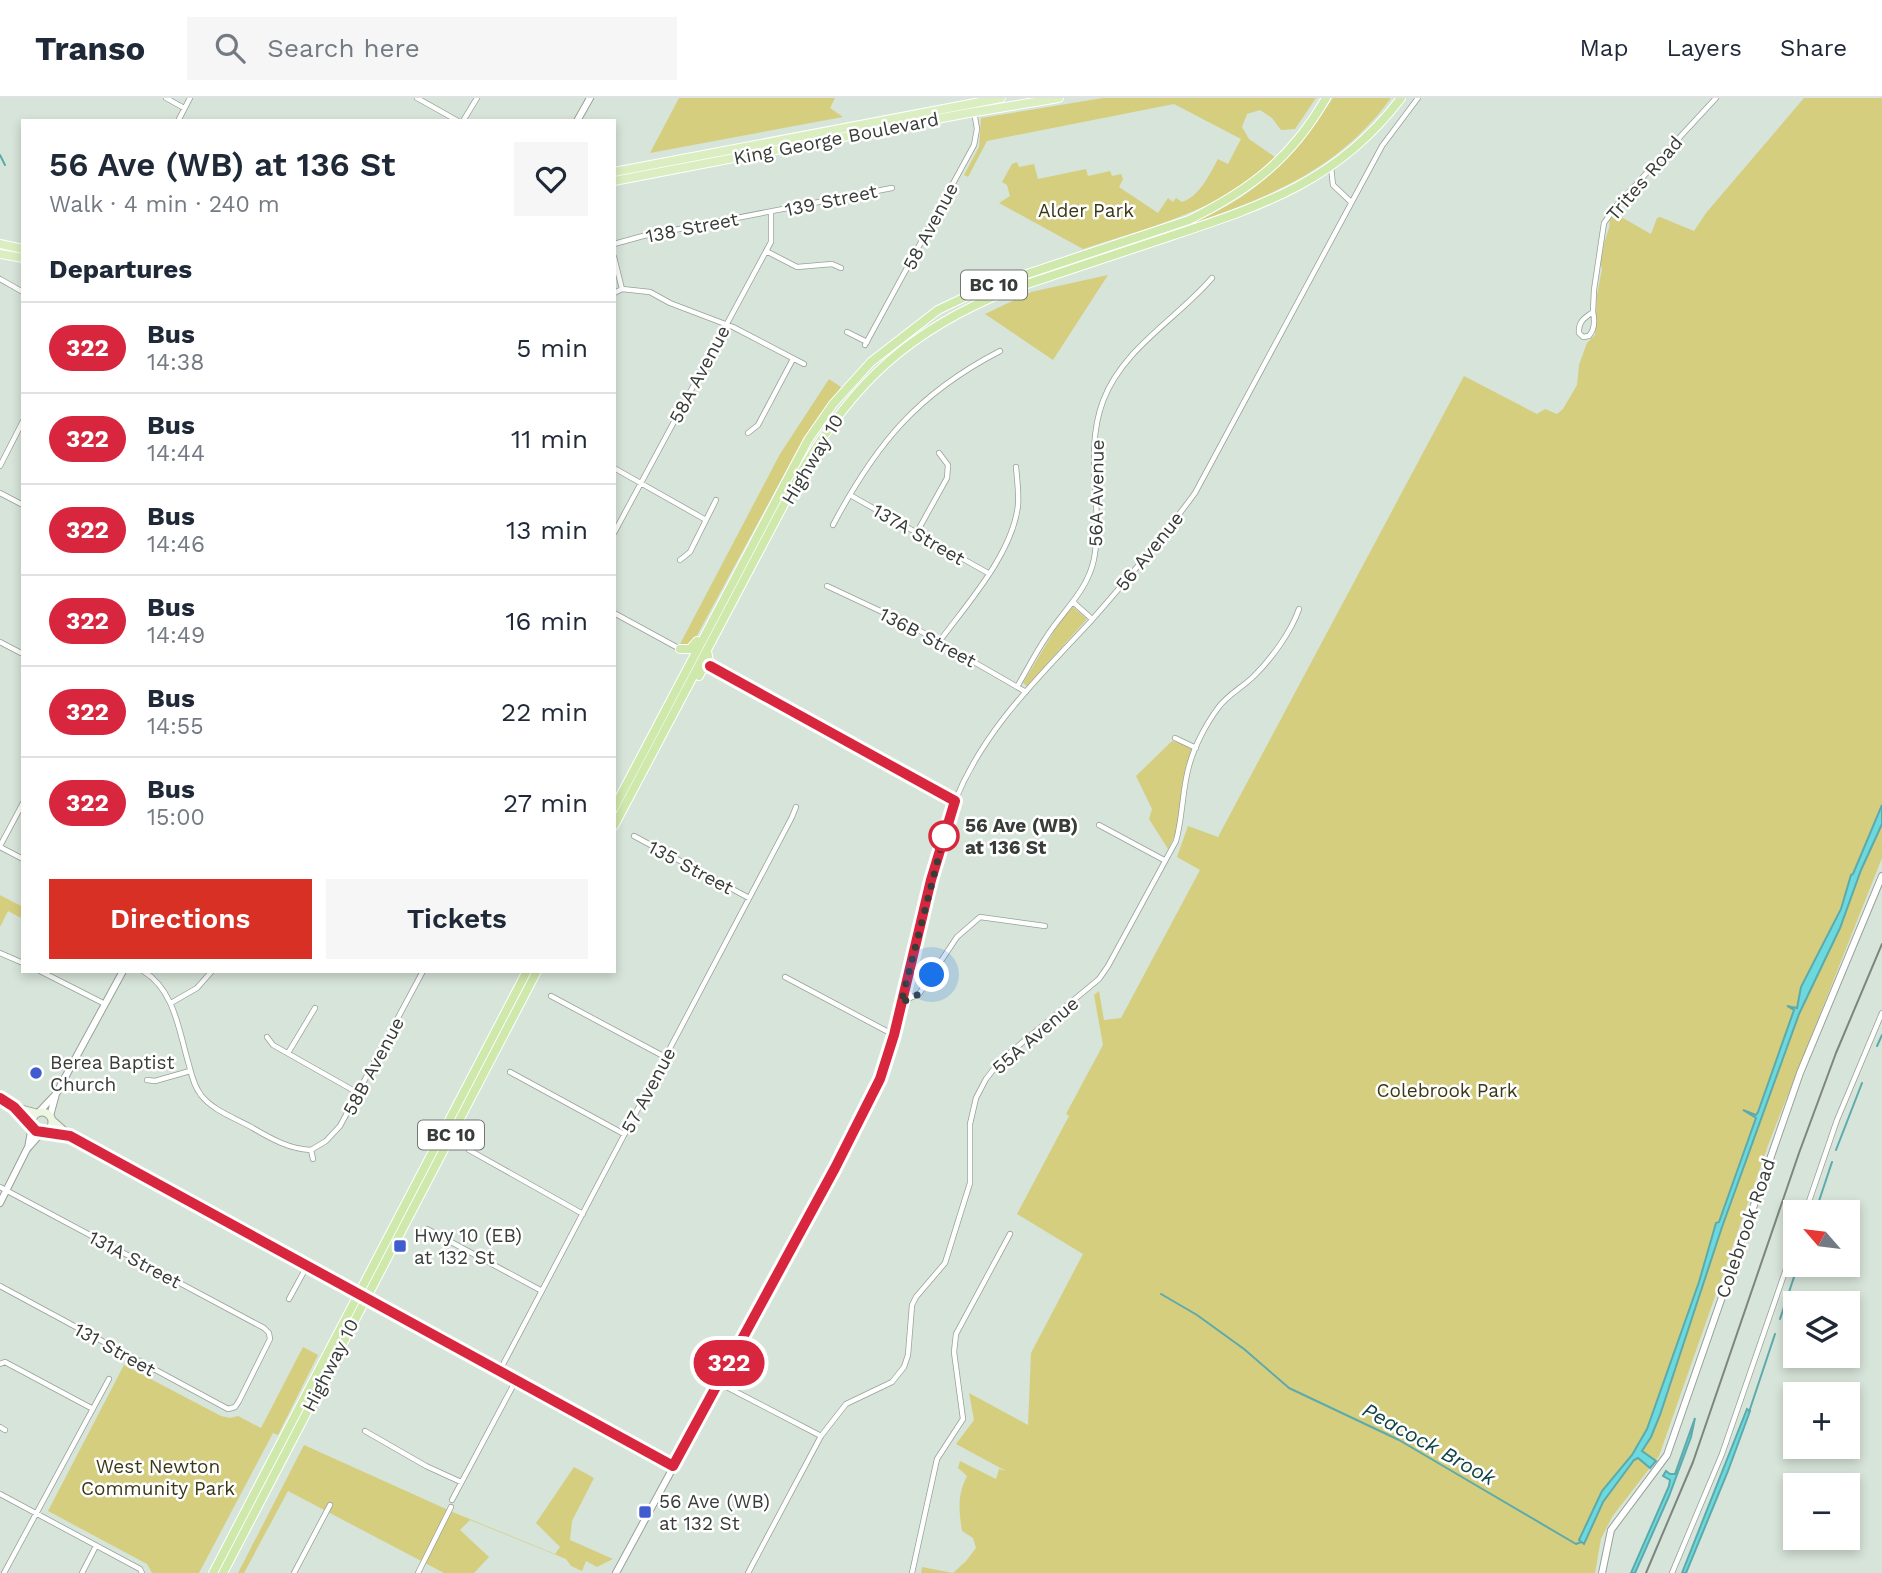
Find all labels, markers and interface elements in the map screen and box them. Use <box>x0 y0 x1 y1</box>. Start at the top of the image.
search box <box>187 17 677 80</box>
text: Transo <box>35 29 145 68</box>
icon: search <box>211 29 249 67</box>
text: Search here <box>267 33 420 63</box>
text: Map <box>1580 34 1628 62</box>
text: Layers <box>1666 34 1742 62</box>
text: Share <box>1780 34 1847 62</box>
street label: King George Boulevard <box>732 107 941 170</box>
street label: Trites Road <box>1601 131 1687 225</box>
button: heart <box>514 142 588 216</box>
text: 56 Ave (WB) at 136 St <box>49 145 395 184</box>
street label: 139 Street <box>783 179 879 221</box>
street label: 58 Avenue <box>898 179 963 274</box>
text: Walk · 4 min · 240 m <box>49 191 280 218</box>
park label: Alder Park <box>1038 199 1134 222</box>
street label: 138 Street <box>644 207 740 248</box>
text: Departures <box>49 254 192 284</box>
road number: BC 10 <box>961 270 1027 300</box>
text: Bus <box>147 319 195 349</box>
street label: 58A Avenue <box>664 321 735 427</box>
text: 5 min <box>516 333 588 363</box>
text: 322 <box>66 334 109 362</box>
text: 14:38 <box>147 349 204 376</box>
text: Bus <box>147 410 195 440</box>
street label: Highway 10 <box>776 410 848 509</box>
text: 11 min <box>511 424 588 454</box>
text: 322 <box>66 425 109 453</box>
street label: 56A Avenue <box>1084 439 1109 547</box>
text: 14:44 <box>147 440 205 467</box>
street label: 137A Street <box>868 499 969 570</box>
text: Bus <box>147 501 195 531</box>
street label: 56 Avenue <box>1110 507 1188 596</box>
text: 13 min <box>506 515 588 545</box>
text: 322 <box>66 516 109 544</box>
text: 14:46 <box>147 531 205 558</box>
text: Bus <box>147 592 195 622</box>
street label: 136B Street <box>876 602 980 673</box>
text: 16 min <box>505 606 588 636</box>
text: 322 <box>66 607 109 635</box>
text: 14:49 <box>147 622 205 649</box>
text: Bus <box>147 683 195 713</box>
text: 22 min <box>501 697 588 727</box>
text: 322 <box>66 698 109 726</box>
text: 14:55 <box>147 713 204 740</box>
text: Bus <box>147 774 195 804</box>
text: 27 min <box>503 788 588 818</box>
text: 322 <box>66 789 109 817</box>
text: 15:00 <box>147 804 205 831</box>
place label: 56 Ave (WB) at 136 St <box>965 814 1078 859</box>
marker: 56 Ave (WB) at 136 St <box>929 821 959 851</box>
street label: 135 Street <box>644 835 737 899</box>
button: Directions <box>49 879 312 959</box>
button: Tickets <box>326 879 588 959</box>
your location <box>914 957 949 992</box>
street label: 55A Avenue <box>987 992 1083 1079</box>
street label: 58B Avenue <box>338 1013 409 1119</box>
street label: 57 Avenue <box>616 1043 681 1137</box>
place label: Berea Baptist Church <box>50 1051 175 1096</box>
marker: Berea Baptist Church <box>28 1065 44 1081</box>
park label: Colebrook Park <box>1376 1079 1518 1102</box>
road number: BC 10 <box>418 1120 484 1150</box>
street label: Colebrook Road <box>1711 1155 1780 1301</box>
north arrow <box>1783 1200 1860 1278</box>
map controls <box>1783 1200 1860 1550</box>
place label: Hwy 10 (EB) at 132 St <box>414 1224 522 1269</box>
street label: 131A Street <box>85 1225 185 1293</box>
marker: Hwy 10 (EB) at 132 St <box>392 1238 408 1254</box>
button: layers <box>1783 1291 1860 1368</box>
street label: Highway 10 <box>297 1315 364 1416</box>
street label: 131 Street <box>70 1318 160 1381</box>
line badge: 322 <box>689 1340 769 1386</box>
text: 322 <box>708 1349 750 1377</box>
button: + <box>1783 1382 1860 1459</box>
water label: Peacock Brook <box>1358 1397 1501 1491</box>
park label: West Newton Community Park <box>81 1455 235 1500</box>
button: − <box>1783 1473 1860 1550</box>
place label: 56 Ave (WB) at 132 St <box>659 1490 770 1535</box>
marker: 56 Ave (WB) at 132 St <box>637 1504 653 1520</box>

